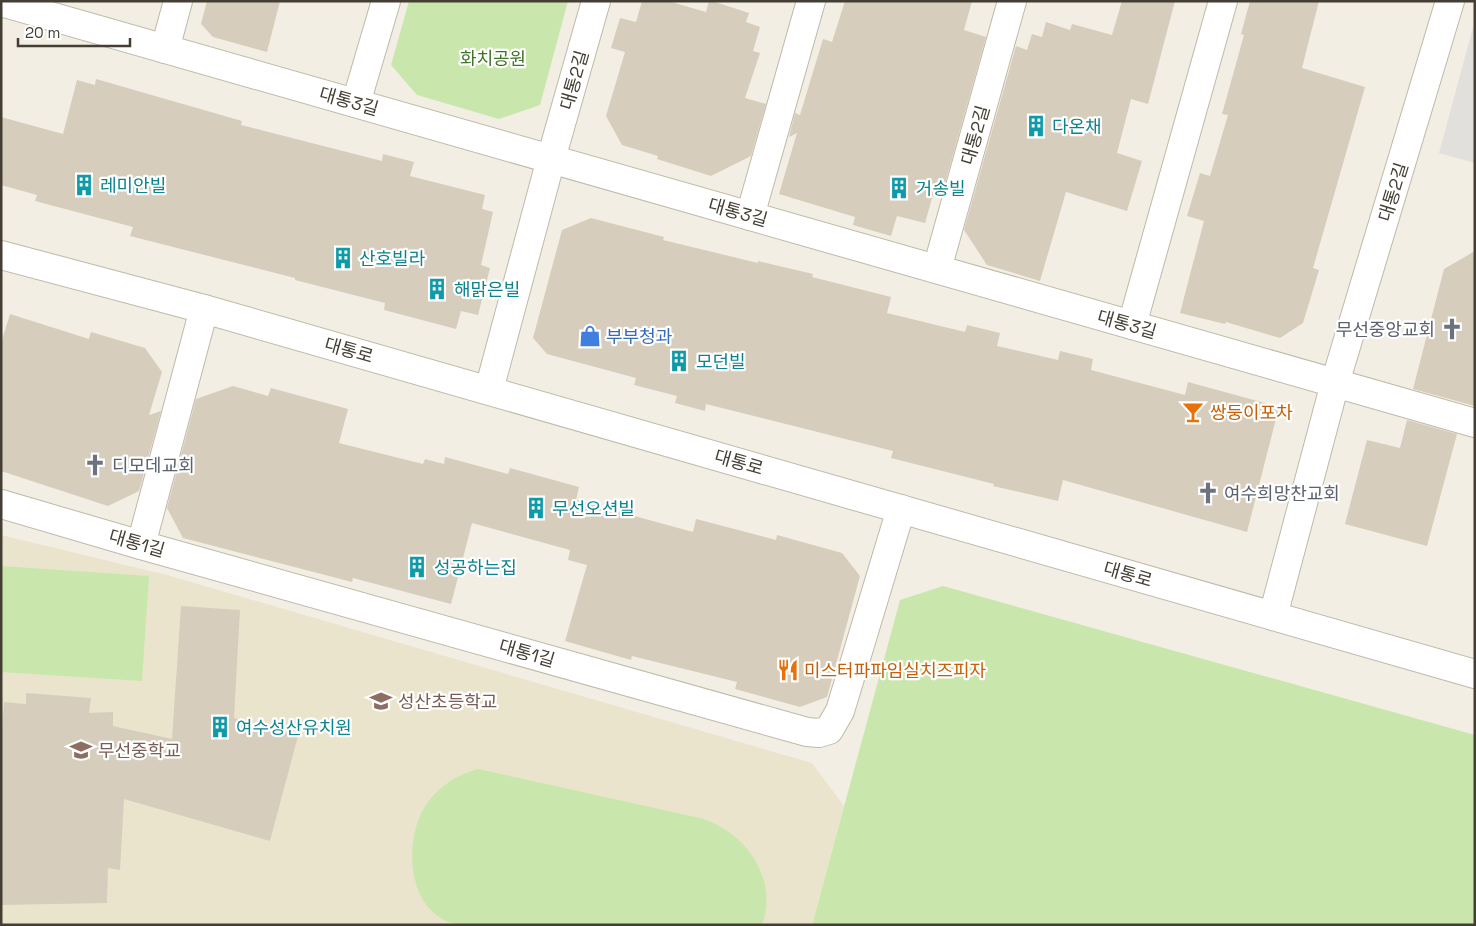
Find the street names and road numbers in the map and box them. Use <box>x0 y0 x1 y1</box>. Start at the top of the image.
street label: 대통2길 <box>555 48 593 112</box>
street label: 대통3길 <box>317 82 381 120</box>
street label: 대통2길 <box>956 103 994 167</box>
street label: 대통2길 <box>1373 160 1413 224</box>
street label: 대통3길 <box>706 193 770 231</box>
street label: 대통3길 <box>1095 305 1159 343</box>
street label: 대통로 <box>322 332 376 368</box>
street label: 대통로 <box>712 444 766 480</box>
street label: 대통1길 <box>106 524 168 562</box>
street label: 대통로 <box>1101 556 1155 592</box>
street label: 대통1길 <box>496 634 558 672</box>

